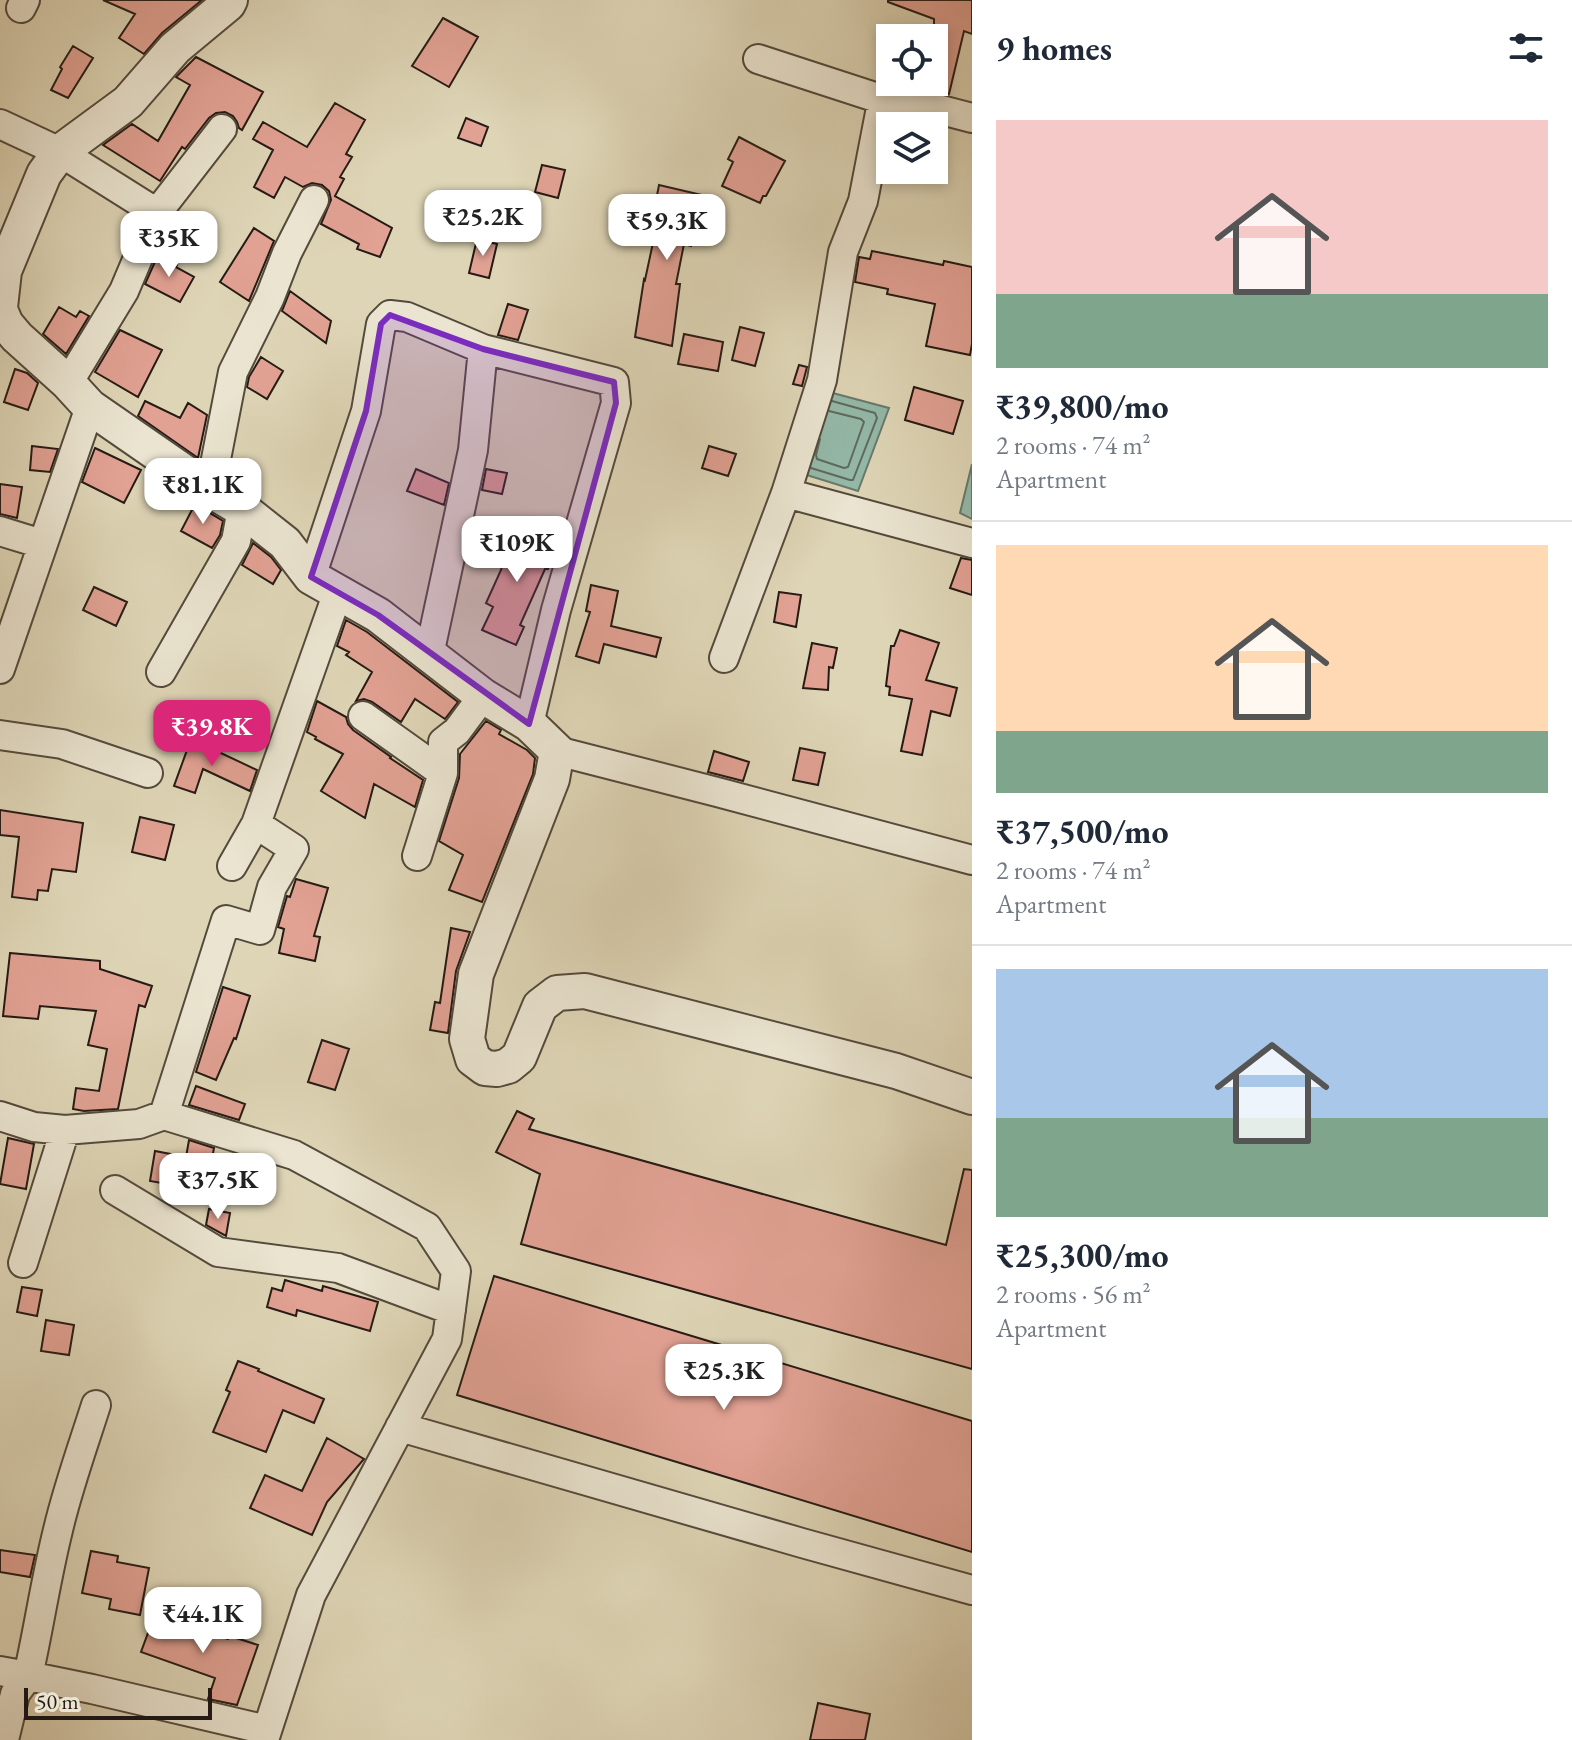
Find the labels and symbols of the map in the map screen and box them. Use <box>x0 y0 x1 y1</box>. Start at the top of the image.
pin: ₹25.2K <box>418 190 548 258</box>
pin: ₹59.3K <box>602 194 732 262</box>
pin: ₹35K <box>122 211 216 279</box>
pin: ₹81.1K <box>138 458 268 526</box>
pin: ₹109K <box>461 516 573 584</box>
pin: ₹39.8K <box>147 700 277 768</box>
pin: ₹37.5K <box>153 1153 283 1221</box>
pin: ₹25.3K <box>659 1344 789 1412</box>
pin: ₹44.1K <box>138 1587 268 1655</box>
scale bar <box>24 1684 212 1720</box>

